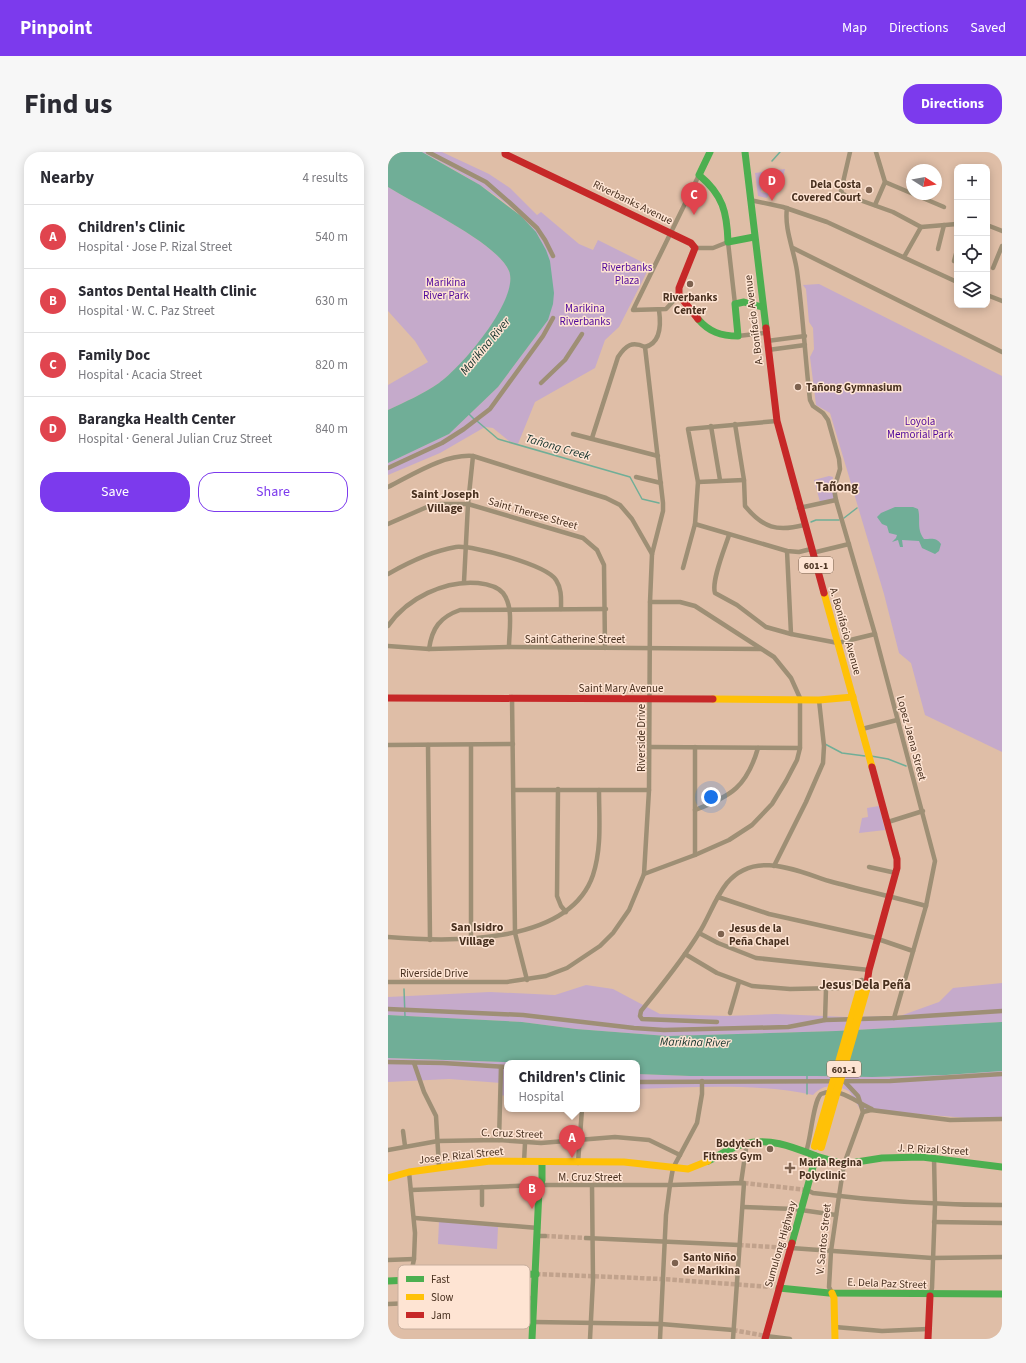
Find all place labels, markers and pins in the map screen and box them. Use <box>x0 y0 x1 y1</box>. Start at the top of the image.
pin: D <box>759 168 785 201</box>
place label: Dela Costa Covered Court <box>791 177 862 205</box>
pin: C <box>681 182 707 215</box>
marker: Dela Costa Covered Court <box>864 185 874 195</box>
marker: Riverbanks Center <box>685 279 695 289</box>
place label: Riverbanks Center <box>663 290 717 318</box>
place label: Tañong Gymnasium <box>806 380 902 395</box>
marker: Tañong Gymnasium <box>793 382 803 392</box>
place label: Jesus de la Peña Chapel <box>729 921 790 949</box>
marker: Jesus de la Peña Chapel <box>716 929 726 939</box>
pin: A <box>559 1125 585 1158</box>
place label: Bodytech Fitness Gym <box>703 1136 762 1164</box>
marker: Bodytech Fitness Gym <box>765 1144 775 1154</box>
place label: Maria Regina Polyclinic <box>799 1155 862 1183</box>
marker: Maria Regina Polyclinic <box>784 1162 796 1174</box>
pin: B <box>519 1176 545 1209</box>
place label: Santo Niño de Marikina <box>683 1250 740 1278</box>
marker: Santo Niño de Marikina <box>670 1258 680 1268</box>

